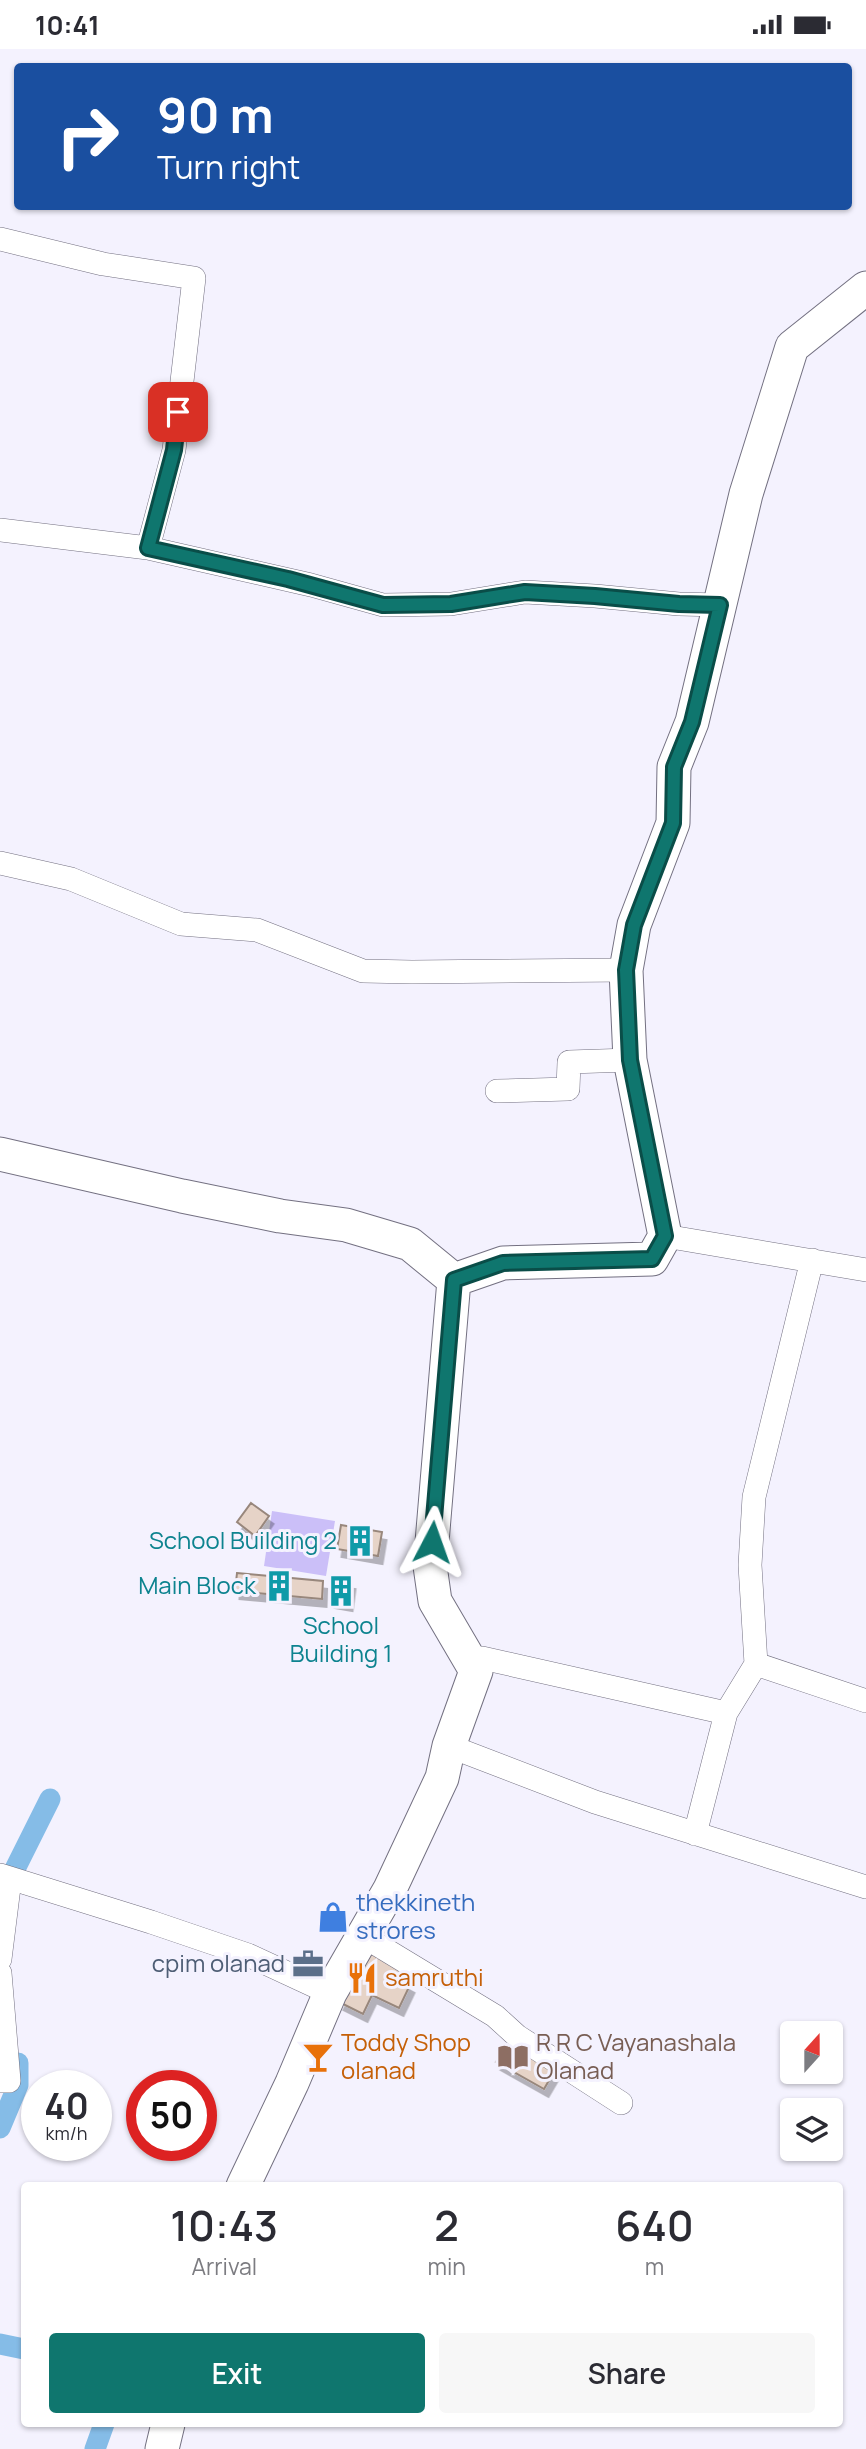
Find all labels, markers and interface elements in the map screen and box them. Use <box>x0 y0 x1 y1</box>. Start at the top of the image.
text: 10:41 <box>35 7 100 43</box>
text: 90 m <box>157 81 274 148</box>
icon: right <box>42 91 133 182</box>
text: Turn right <box>157 145 300 189</box>
pin <box>148 382 208 442</box>
icon: arrive <box>159 393 197 431</box>
position arrow <box>395 1505 469 1579</box>
place label: School Building 2 <box>149 1523 337 1556</box>
building icon: School Building 2 <box>343 1524 377 1558</box>
place label: Main Block <box>138 1568 257 1601</box>
building icon: Main Block <box>262 1569 296 1603</box>
building icon: School Building 1 <box>324 1574 358 1608</box>
place label: School Building 1 <box>290 1608 392 1669</box>
place label: thekkineth strores <box>356 1885 475 1946</box>
shop icon: thekkineth strores <box>316 1900 350 1934</box>
place label: cpim olanad <box>152 1946 285 1979</box>
office icon: cpim olanad <box>291 1947 325 1981</box>
place label: samruthi <box>385 1960 484 1993</box>
restaurant icon: samruthi <box>345 1961 379 1995</box>
north arrow <box>780 2021 844 2084</box>
map controls <box>780 2021 843 2161</box>
place label: Toddy Shop olanad <box>341 2025 471 2086</box>
place label: R R C Vayanashala Olanad <box>536 2025 736 2086</box>
bar icon: Toddy Shop olanad <box>301 2040 335 2074</box>
library icon: R R C Vayanashala Olanad <box>496 2040 530 2074</box>
speed limit sign: 50 <box>126 2070 217 2161</box>
text: 40 <box>44 2082 89 2130</box>
button: layers <box>780 2098 843 2161</box>
text: km/h <box>46 2121 87 2145</box>
text: 10:43 <box>170 2196 278 2254</box>
text: 2 <box>434 2196 459 2254</box>
text: 640 <box>615 2196 694 2254</box>
text: Arrival <box>191 2250 257 2282</box>
text: min <box>427 2250 466 2282</box>
text: m <box>645 2250 664 2282</box>
button: Exit <box>49 2333 425 2413</box>
button: Share <box>439 2333 815 2413</box>

